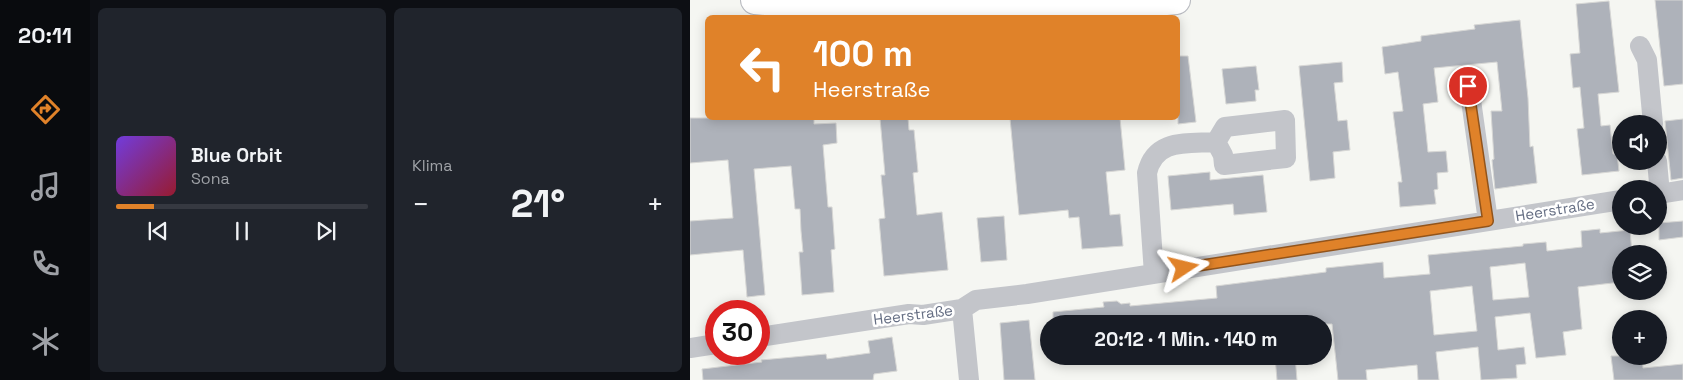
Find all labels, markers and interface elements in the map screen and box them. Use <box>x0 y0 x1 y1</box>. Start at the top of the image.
text: 20:11 <box>18 21 72 49</box>
text: 100 m <box>813 32 913 76</box>
icon: left <box>730 35 795 100</box>
pin <box>1447 65 1489 107</box>
icon: arrive <box>1454 72 1482 100</box>
text: Heerstraße <box>813 75 930 103</box>
icon: directions <box>28 92 63 127</box>
map controls <box>1612 115 1667 365</box>
button: sound <box>1612 115 1667 170</box>
text: Blue Orbit <box>191 143 282 168</box>
text: Klima <box>412 155 453 176</box>
text: Sona <box>191 168 230 189</box>
icon: music <box>28 169 63 204</box>
text: 21° <box>511 180 565 228</box>
button: search <box>1612 180 1667 235</box>
text: − <box>412 186 429 222</box>
text: + <box>647 186 664 222</box>
street label: Heerstraße <box>1514 194 1596 225</box>
icon: previous <box>144 217 172 245</box>
icon: pause <box>228 217 256 245</box>
icon: next <box>312 217 340 245</box>
position arrow <box>1157 241 1209 293</box>
button: layers <box>1612 245 1667 300</box>
icon: phone <box>28 246 63 281</box>
speed limit sign: 30 <box>705 300 770 365</box>
street label: Heerstraße <box>872 300 954 329</box>
button: + <box>1612 310 1667 365</box>
icon: climate <box>28 324 63 359</box>
text: 20:12 · 1 Min. · 140 m <box>1095 327 1277 352</box>

